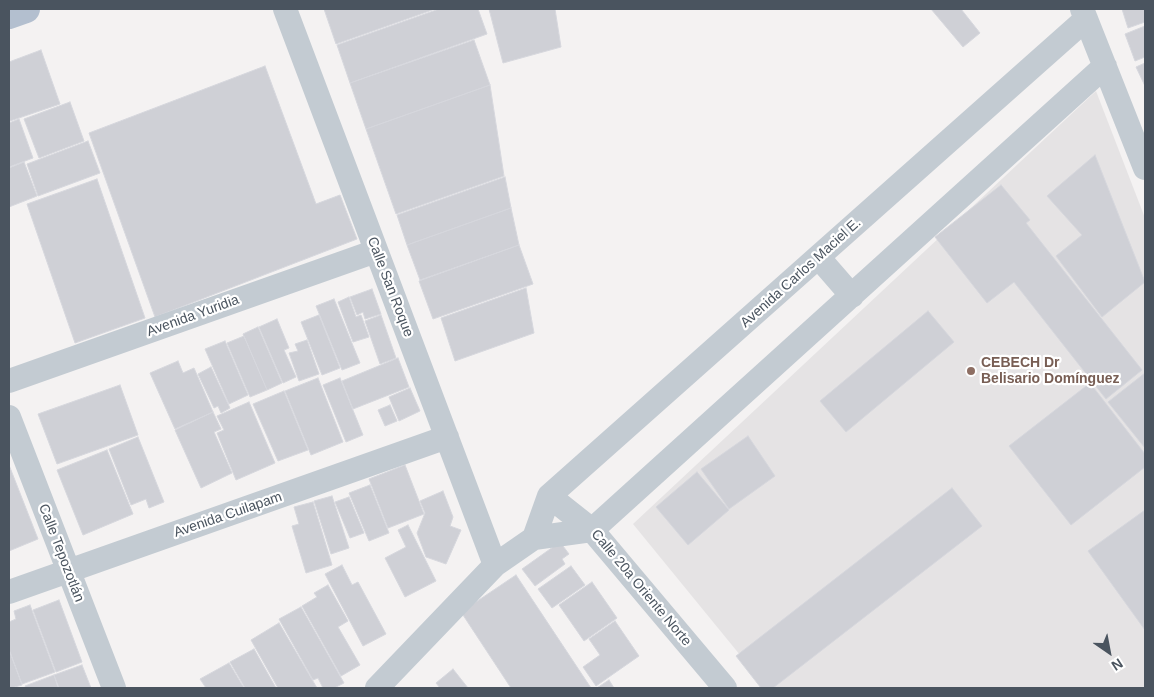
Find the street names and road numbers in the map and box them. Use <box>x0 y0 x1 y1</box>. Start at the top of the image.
street label: Avenida Carlos Maciel E. <box>737 215 865 331</box>
street label: Calle San Roque <box>363 235 417 339</box>
street label: Avenida Yuridia <box>145 292 241 340</box>
street label: Avenida Cuilapam <box>172 489 284 541</box>
street label: Calle Tepozotlán <box>35 502 87 604</box>
street label: Calle 20a Oriente Norte <box>587 526 695 650</box>

